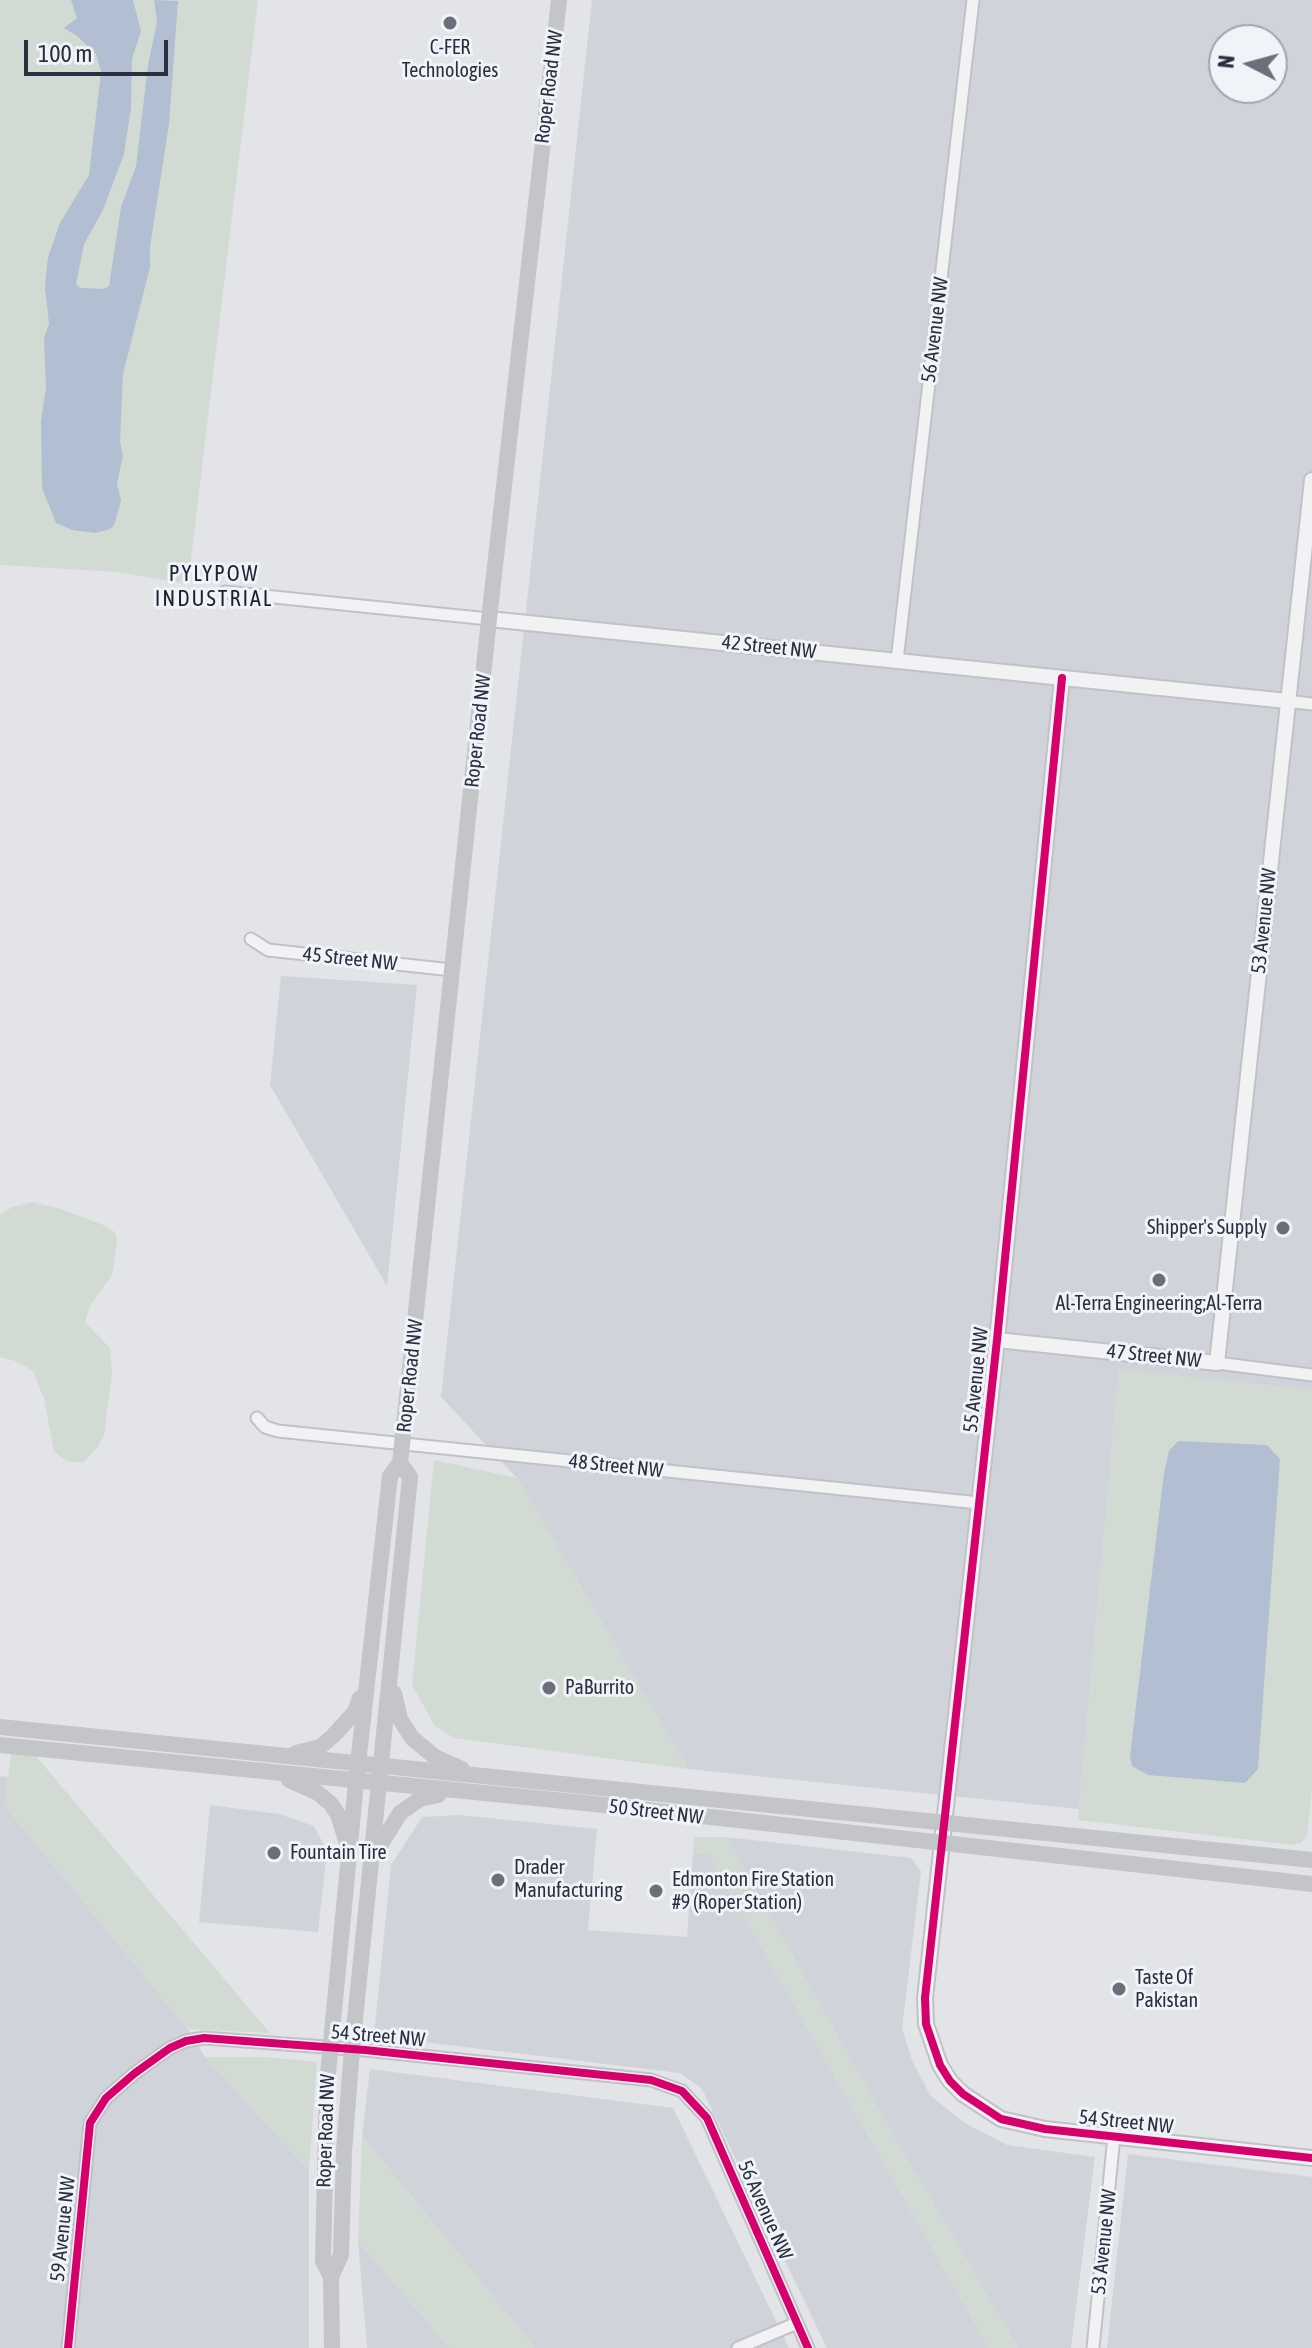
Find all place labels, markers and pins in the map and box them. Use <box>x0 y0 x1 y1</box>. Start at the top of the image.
marker: C-FER Technologies <box>441 14 459 32</box>
place label: C-FER Technologies <box>402 36 498 83</box>
place label: Shipper's Supply <box>1147 1216 1267 1240</box>
marker: Shipper's Supply <box>1274 1219 1292 1237</box>
marker: Al-Terra Engineering;Al-Terra <box>1150 1271 1168 1289</box>
place label: Al-Terra Engineering;Al-Terra <box>1055 1292 1263 1316</box>
place label: PaBurrito <box>565 1676 634 1700</box>
marker: PaBurrito <box>540 1679 558 1697</box>
place label: Fountain Tire <box>290 1841 386 1865</box>
marker: Fountain Tire <box>265 1844 283 1862</box>
place label: Drader Manufacturing <box>514 1856 622 1903</box>
place label: Edmonton Fire Station #9 (Roper Station) <box>672 1868 834 1915</box>
marker: Drader Manufacturing <box>489 1871 507 1889</box>
marker: Edmonton Fire Station #9 (Roper Station) <box>647 1882 665 1900</box>
place label: Taste Of Pakistan <box>1135 1966 1198 2013</box>
marker: Taste Of Pakistan <box>1110 1980 1128 1998</box>

